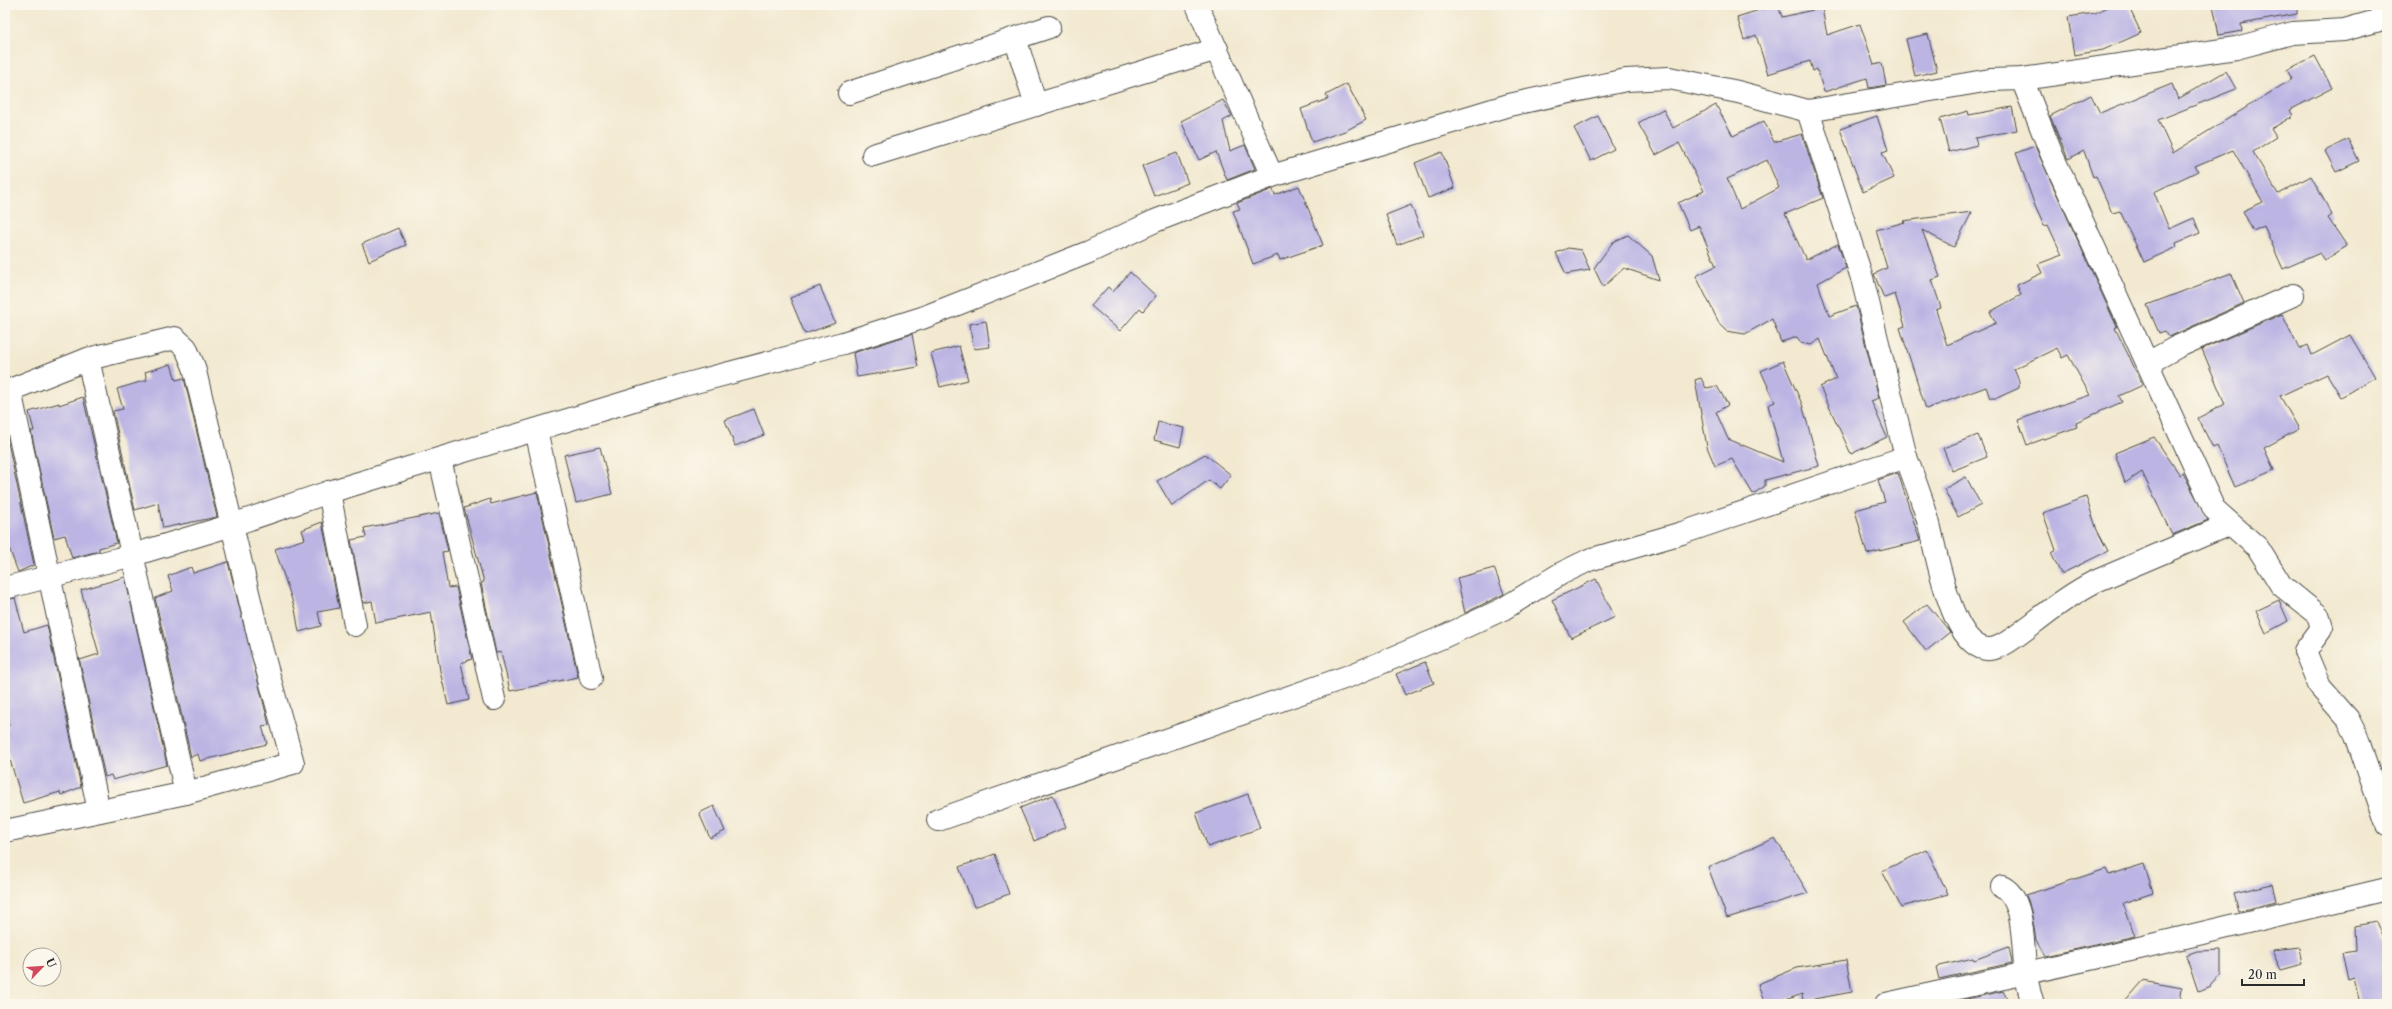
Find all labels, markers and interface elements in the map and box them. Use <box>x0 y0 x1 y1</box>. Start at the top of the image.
north arrow <box>22 947 62 987</box>
text: U <box>43 956 59 970</box>
scale bar <box>2242 961 2304 987</box>
text: 20 m <box>2248 967 2277 982</box>

